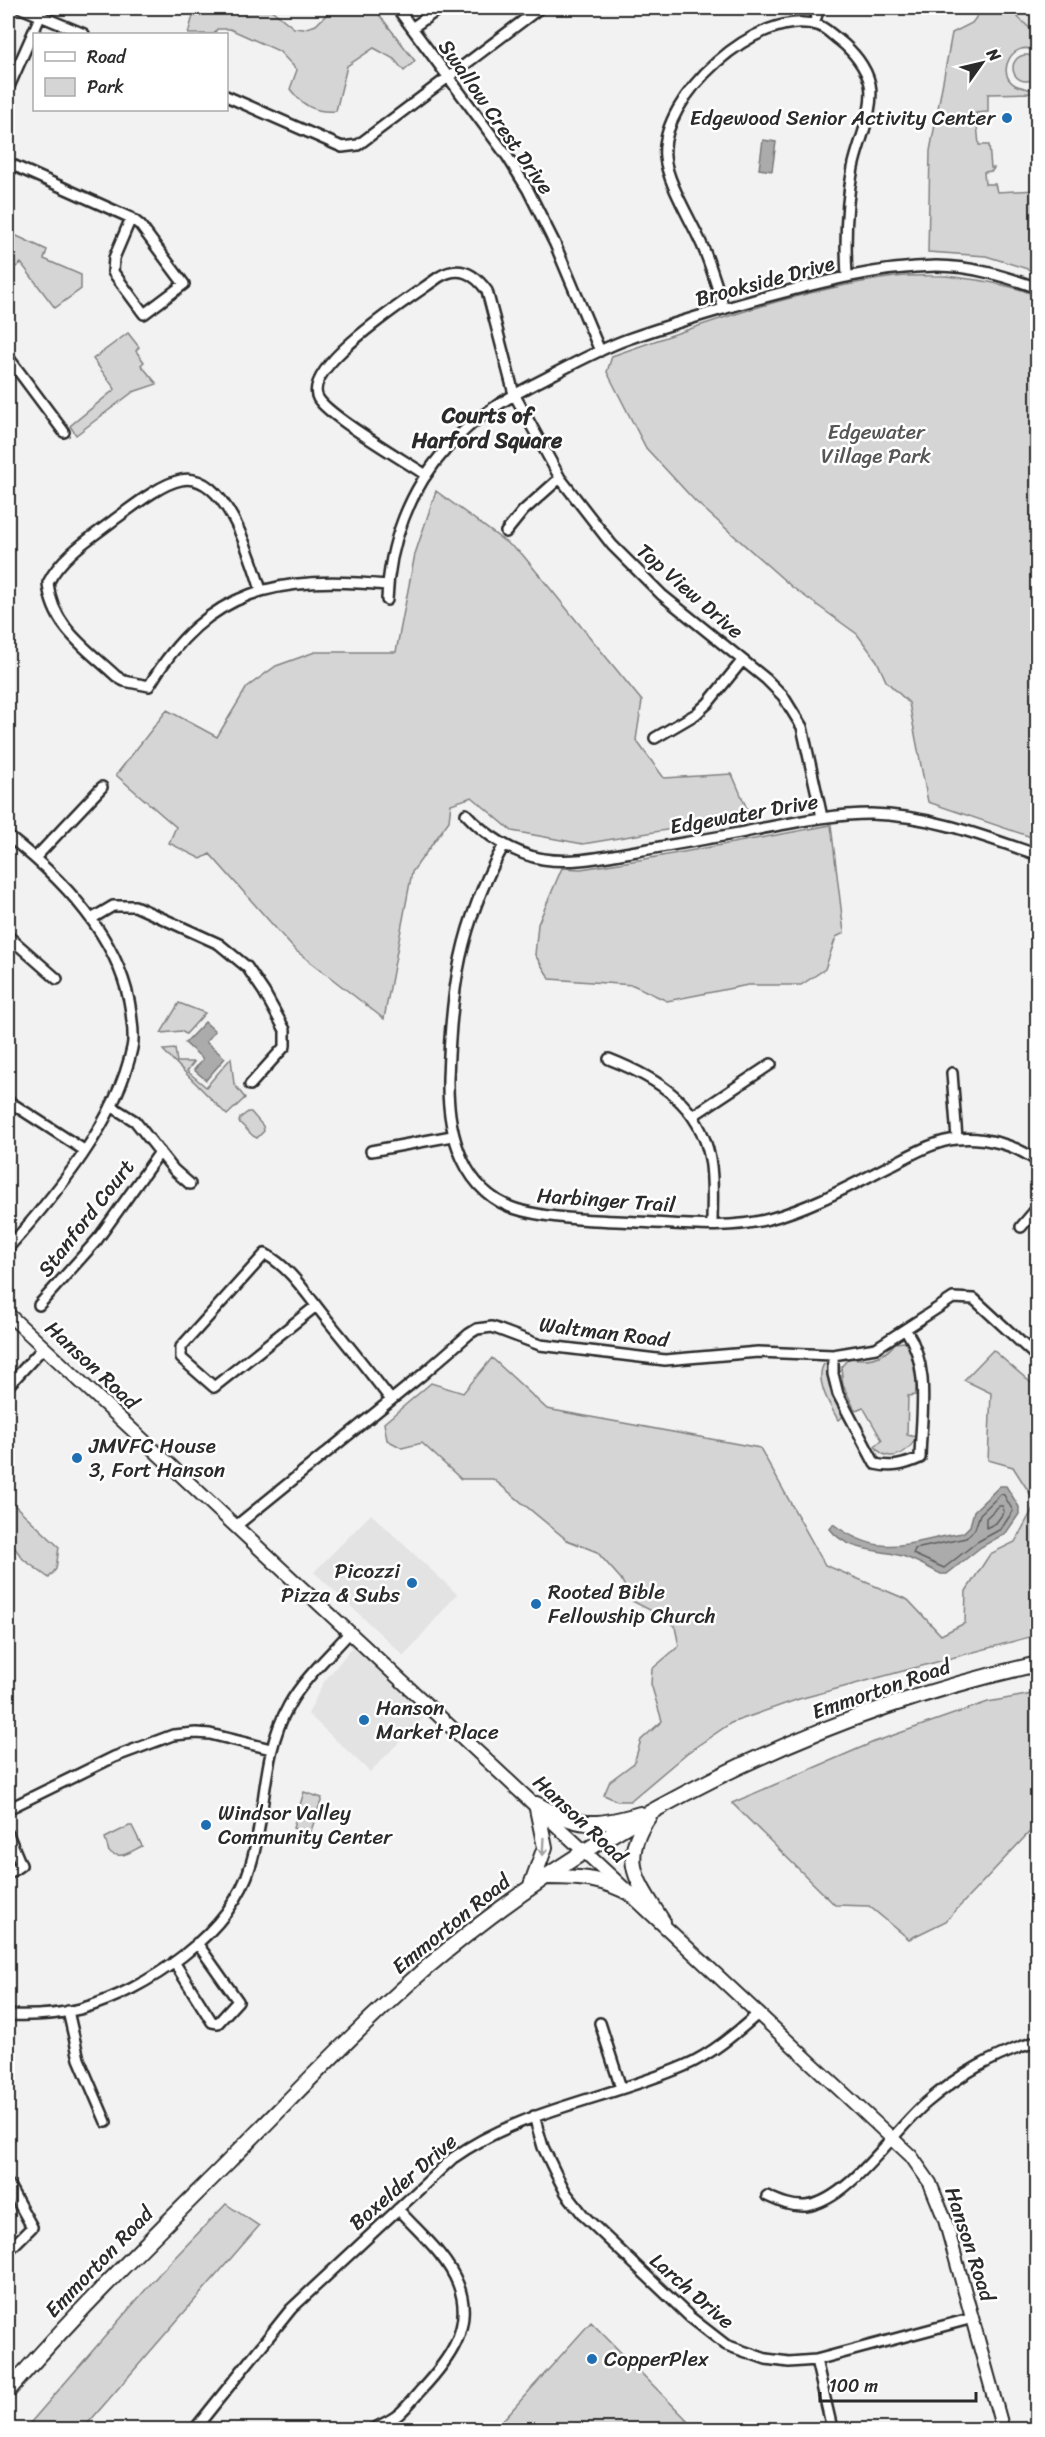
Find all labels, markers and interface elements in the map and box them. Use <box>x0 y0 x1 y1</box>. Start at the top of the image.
street label: Swallow Crest Drive <box>428 31 564 203</box>
legend <box>33 33 228 111</box>
north arrow <box>952 33 1012 93</box>
text: Road <box>87 41 127 73</box>
text: N <box>978 41 1010 68</box>
text: Park <box>87 71 124 103</box>
place label: Edgewood Senior Activity Center <box>690 99 996 137</box>
marker: Edgewood Senior Activity Center <box>1000 111 1014 125</box>
street label: Brookside Drive <box>691 244 839 318</box>
district label: Courts of Harford Square <box>411 396 563 460</box>
park label: Edgewater Village Park <box>821 413 931 475</box>
street label: Top View Drive <box>627 533 753 649</box>
street label: Edgewater Drive <box>667 782 821 846</box>
street label: Stanford Court <box>27 1150 145 1286</box>
street label: Harbinger Trail <box>536 1176 677 1224</box>
street label: Waltman Road <box>537 1305 673 1359</box>
street label: Hanson Road <box>36 1311 150 1421</box>
place label: JMVFC House 3, Fort Hanson <box>88 1427 225 1489</box>
marker: JMVFC House 3, Fort Hanson <box>70 1451 84 1465</box>
place label: Picozzi Pizza & Subs <box>281 1552 401 1614</box>
place label: Rooted Bible Fellowship Church <box>548 1573 716 1635</box>
marker: Picozzi Pizza & Subs <box>405 1576 419 1590</box>
marker: Rooted Bible Fellowship Church <box>529 1597 543 1611</box>
street label: Emmorton Road <box>806 1647 957 1730</box>
place label: Hanson Market Place <box>376 1689 499 1751</box>
marker: Hanson Market Place <box>357 1713 371 1727</box>
street label: Hanson Road <box>524 1765 638 1875</box>
place label: Windsor Valley Community Center <box>218 1794 393 1856</box>
marker: Windsor Valley Community Center <box>199 1818 213 1832</box>
one-way arrow <box>538 1837 549 1856</box>
street label: Emmorton Road <box>383 1863 521 1984</box>
street label: Boxelder Drive <box>340 2124 466 2240</box>
street label: Hanson Road <box>934 2182 1007 2308</box>
street label: Emmorton Road <box>35 2195 164 2327</box>
street label: Larch Drive <box>641 2243 744 2339</box>
place label: CopperPlex <box>604 2340 709 2378</box>
marker: CopperPlex <box>585 2352 599 2366</box>
scale bar <box>820 2365 976 2403</box>
text: 100 m <box>829 2370 878 2402</box>

